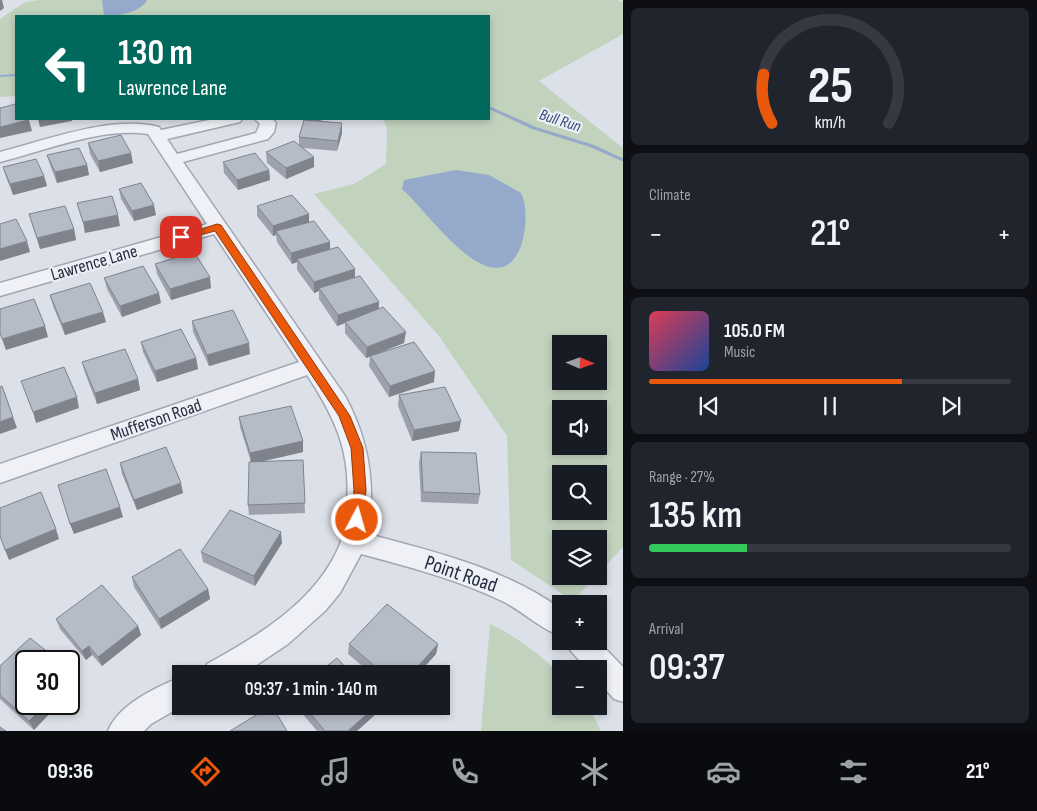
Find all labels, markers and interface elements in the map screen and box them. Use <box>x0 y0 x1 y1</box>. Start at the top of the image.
text: 130 m <box>118 32 193 75</box>
icon: left <box>35 35 100 100</box>
text: 25 <box>807 55 853 118</box>
text: Lawrence Lane <box>118 75 227 102</box>
water label: Bull Run <box>537 105 583 137</box>
text: km/h <box>815 112 845 133</box>
text: Climate <box>649 186 691 205</box>
text: 21° <box>810 211 850 256</box>
pin <box>160 216 202 258</box>
text: − <box>649 218 663 251</box>
text: + <box>997 218 1011 251</box>
icon: arrive <box>167 223 195 251</box>
street label: Lawrence Lane <box>48 241 140 285</box>
text: 105.0 FM <box>724 320 785 343</box>
north arrow <box>552 335 608 390</box>
map controls <box>552 335 607 715</box>
text: Music <box>724 343 755 362</box>
icon: previous <box>695 392 723 420</box>
icon: pause <box>816 392 844 420</box>
icon: next <box>937 392 965 420</box>
street label: Mufferson Road <box>108 395 204 445</box>
button: sound <box>552 400 607 455</box>
button: search <box>552 465 607 520</box>
text: Range · 27% <box>649 468 715 487</box>
position arrow <box>330 493 382 545</box>
text: 135 km <box>649 493 742 538</box>
button: layers <box>552 530 607 585</box>
street label: Point Road <box>421 550 501 598</box>
button: + <box>552 595 607 650</box>
text: Arrival <box>649 620 683 639</box>
text: 09:37 <box>649 645 725 690</box>
speed limit sign: 30 <box>15 650 80 715</box>
button: − <box>552 660 607 715</box>
text: 09:37 · 1 min · 140 m <box>245 678 377 701</box>
icon: directions <box>188 754 223 789</box>
icon: music <box>318 754 353 789</box>
icon: phone <box>447 754 482 789</box>
icon: climate <box>577 754 612 789</box>
icon: car <box>706 754 741 789</box>
icon: filters <box>836 754 871 789</box>
text: 09:36 <box>47 758 93 785</box>
text: 21° <box>966 758 990 785</box>

